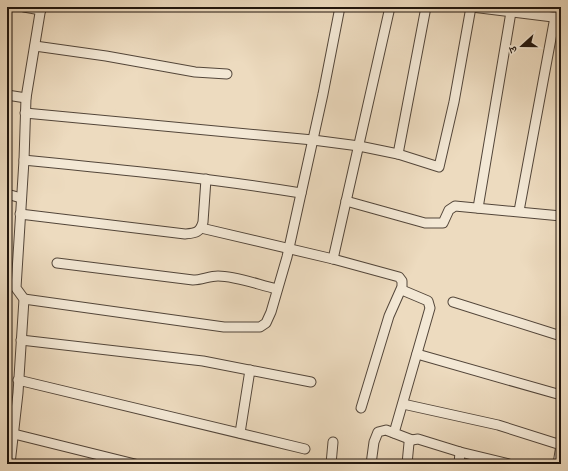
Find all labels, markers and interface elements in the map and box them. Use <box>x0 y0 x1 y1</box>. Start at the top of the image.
north arrow <box>502 26 542 66</box>
text: उ <box>504 43 521 56</box>

